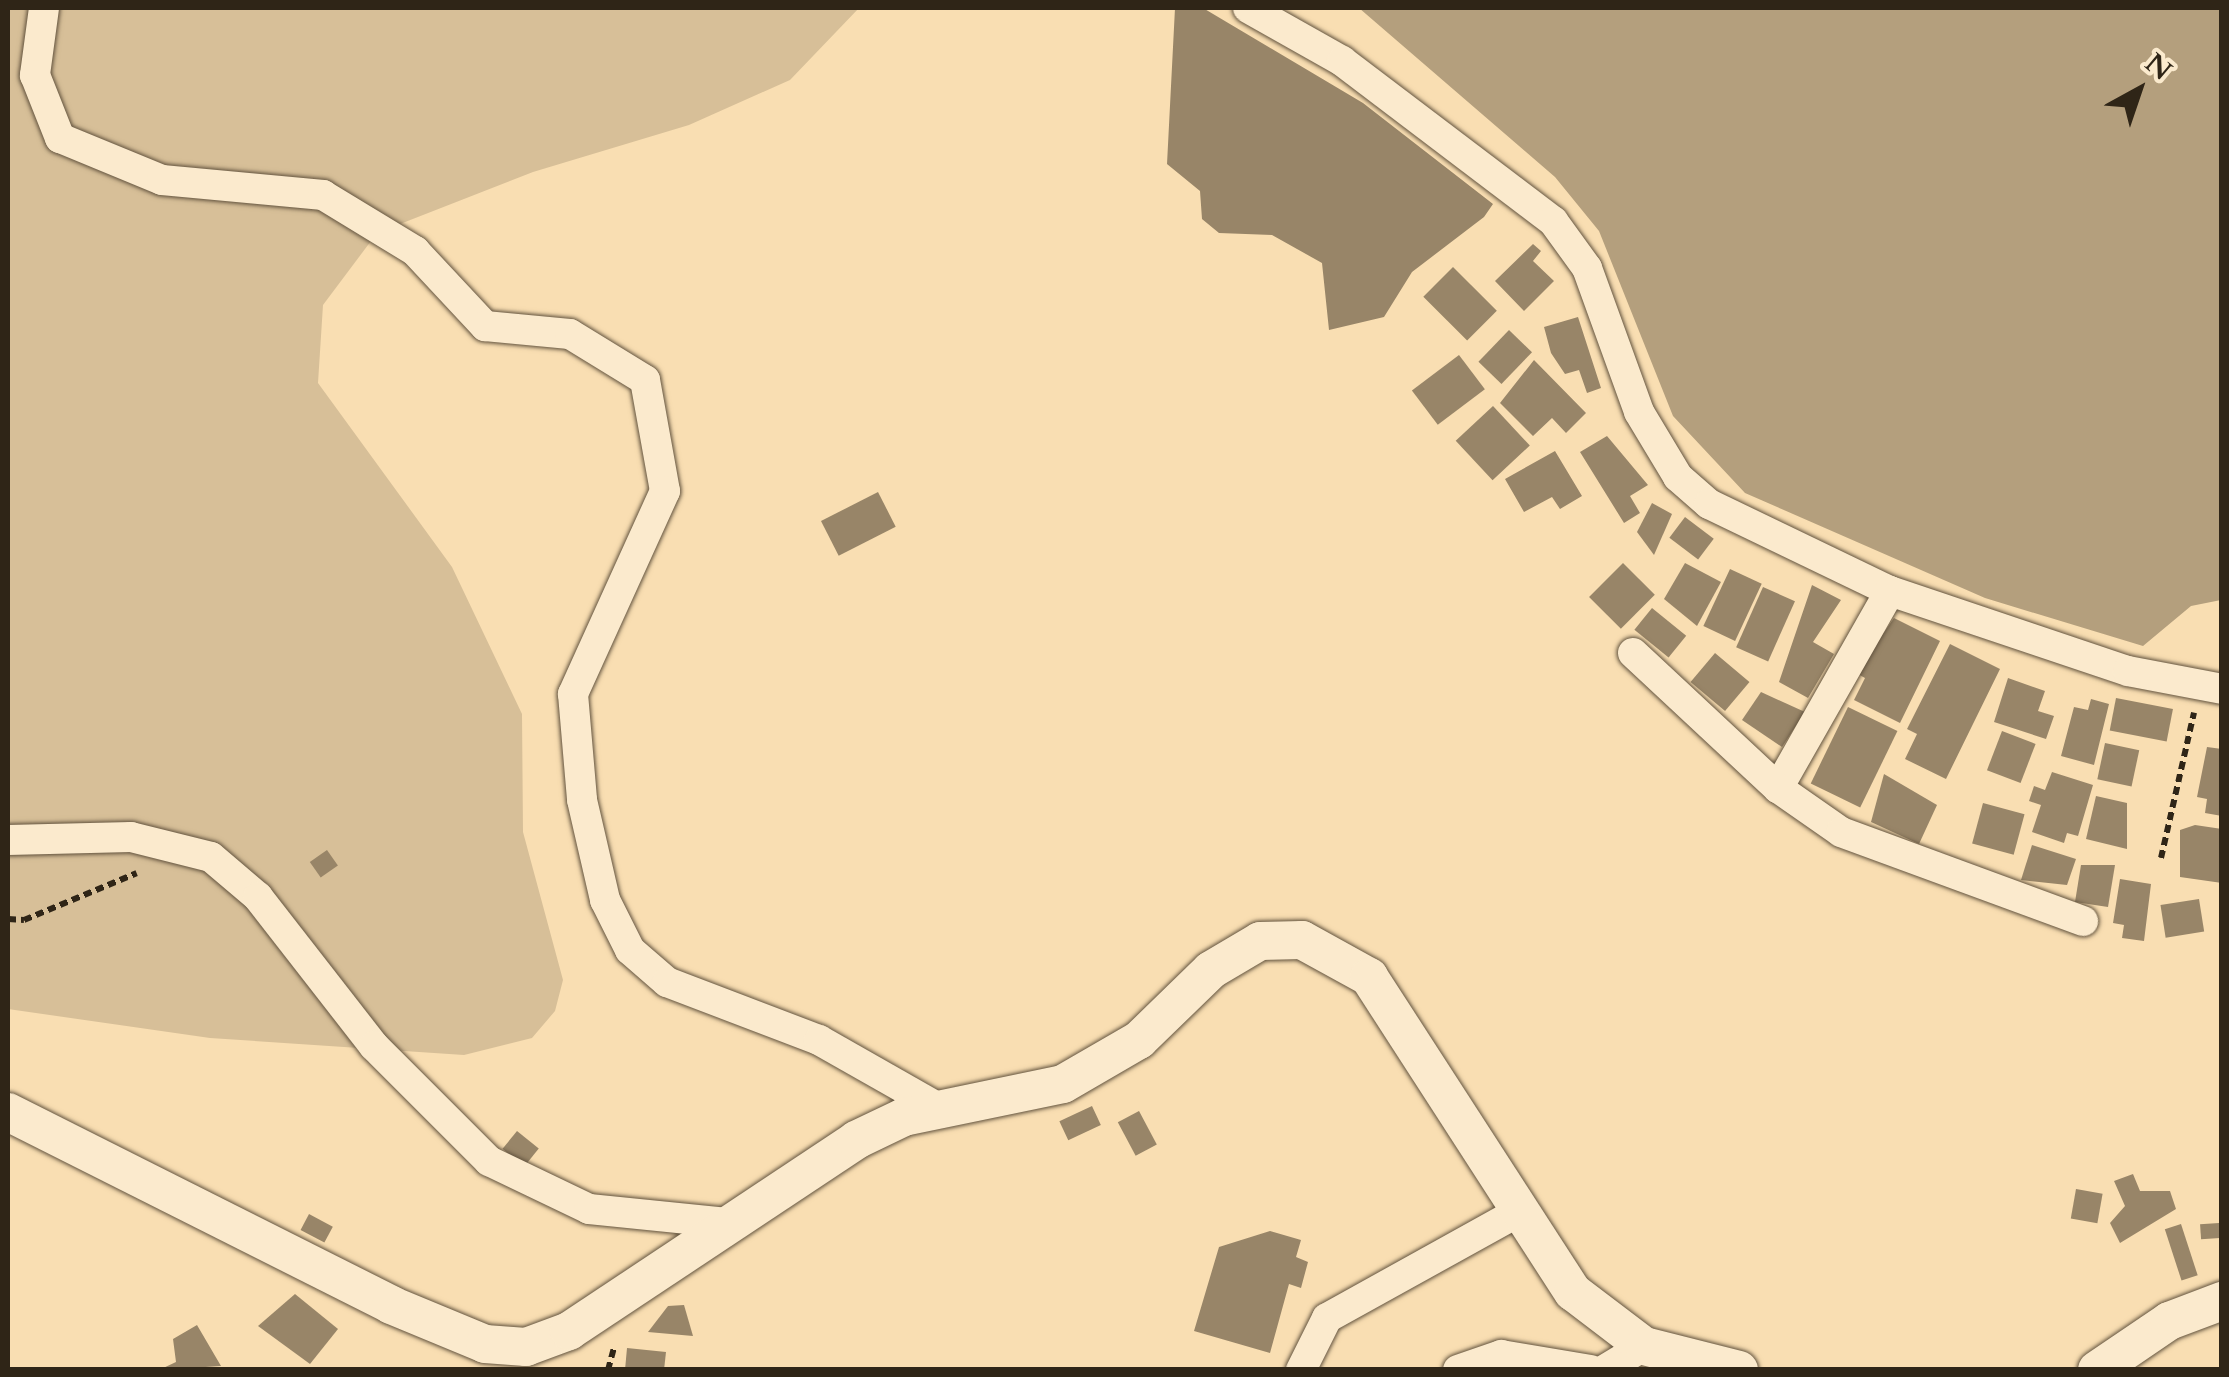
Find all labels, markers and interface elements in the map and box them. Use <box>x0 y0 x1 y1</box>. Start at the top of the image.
north arrow <box>2089 40 2189 140</box>
text: N <box>2137 45 2180 89</box>

